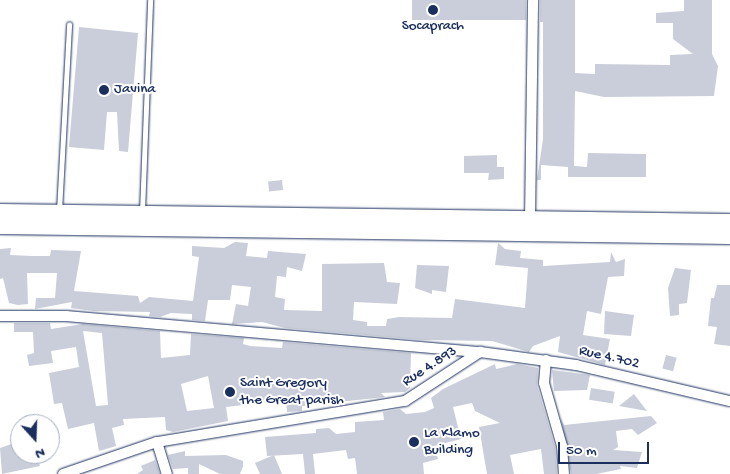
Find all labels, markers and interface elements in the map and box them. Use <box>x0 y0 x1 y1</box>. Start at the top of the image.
marker: Socaprach <box>427 4 439 16</box>
place label: Socaprach <box>402 18 464 36</box>
place label: Javina <box>114 81 156 99</box>
marker: Javina <box>98 84 110 96</box>
street label: Rue 4.702 <box>577 342 641 374</box>
street label: Rue 4.893 <box>399 343 461 391</box>
place label: Saint Gregory the Great parish <box>240 374 344 409</box>
marker: Saint Gregory the Great parish <box>224 386 236 398</box>
north arrow <box>10 414 60 464</box>
place label: La Klamo Building <box>424 424 480 459</box>
scale bar <box>560 432 651 464</box>
marker: La Klamo Building <box>408 436 420 448</box>
text: 50 m <box>566 442 597 460</box>
text: N <box>33 443 47 462</box>

